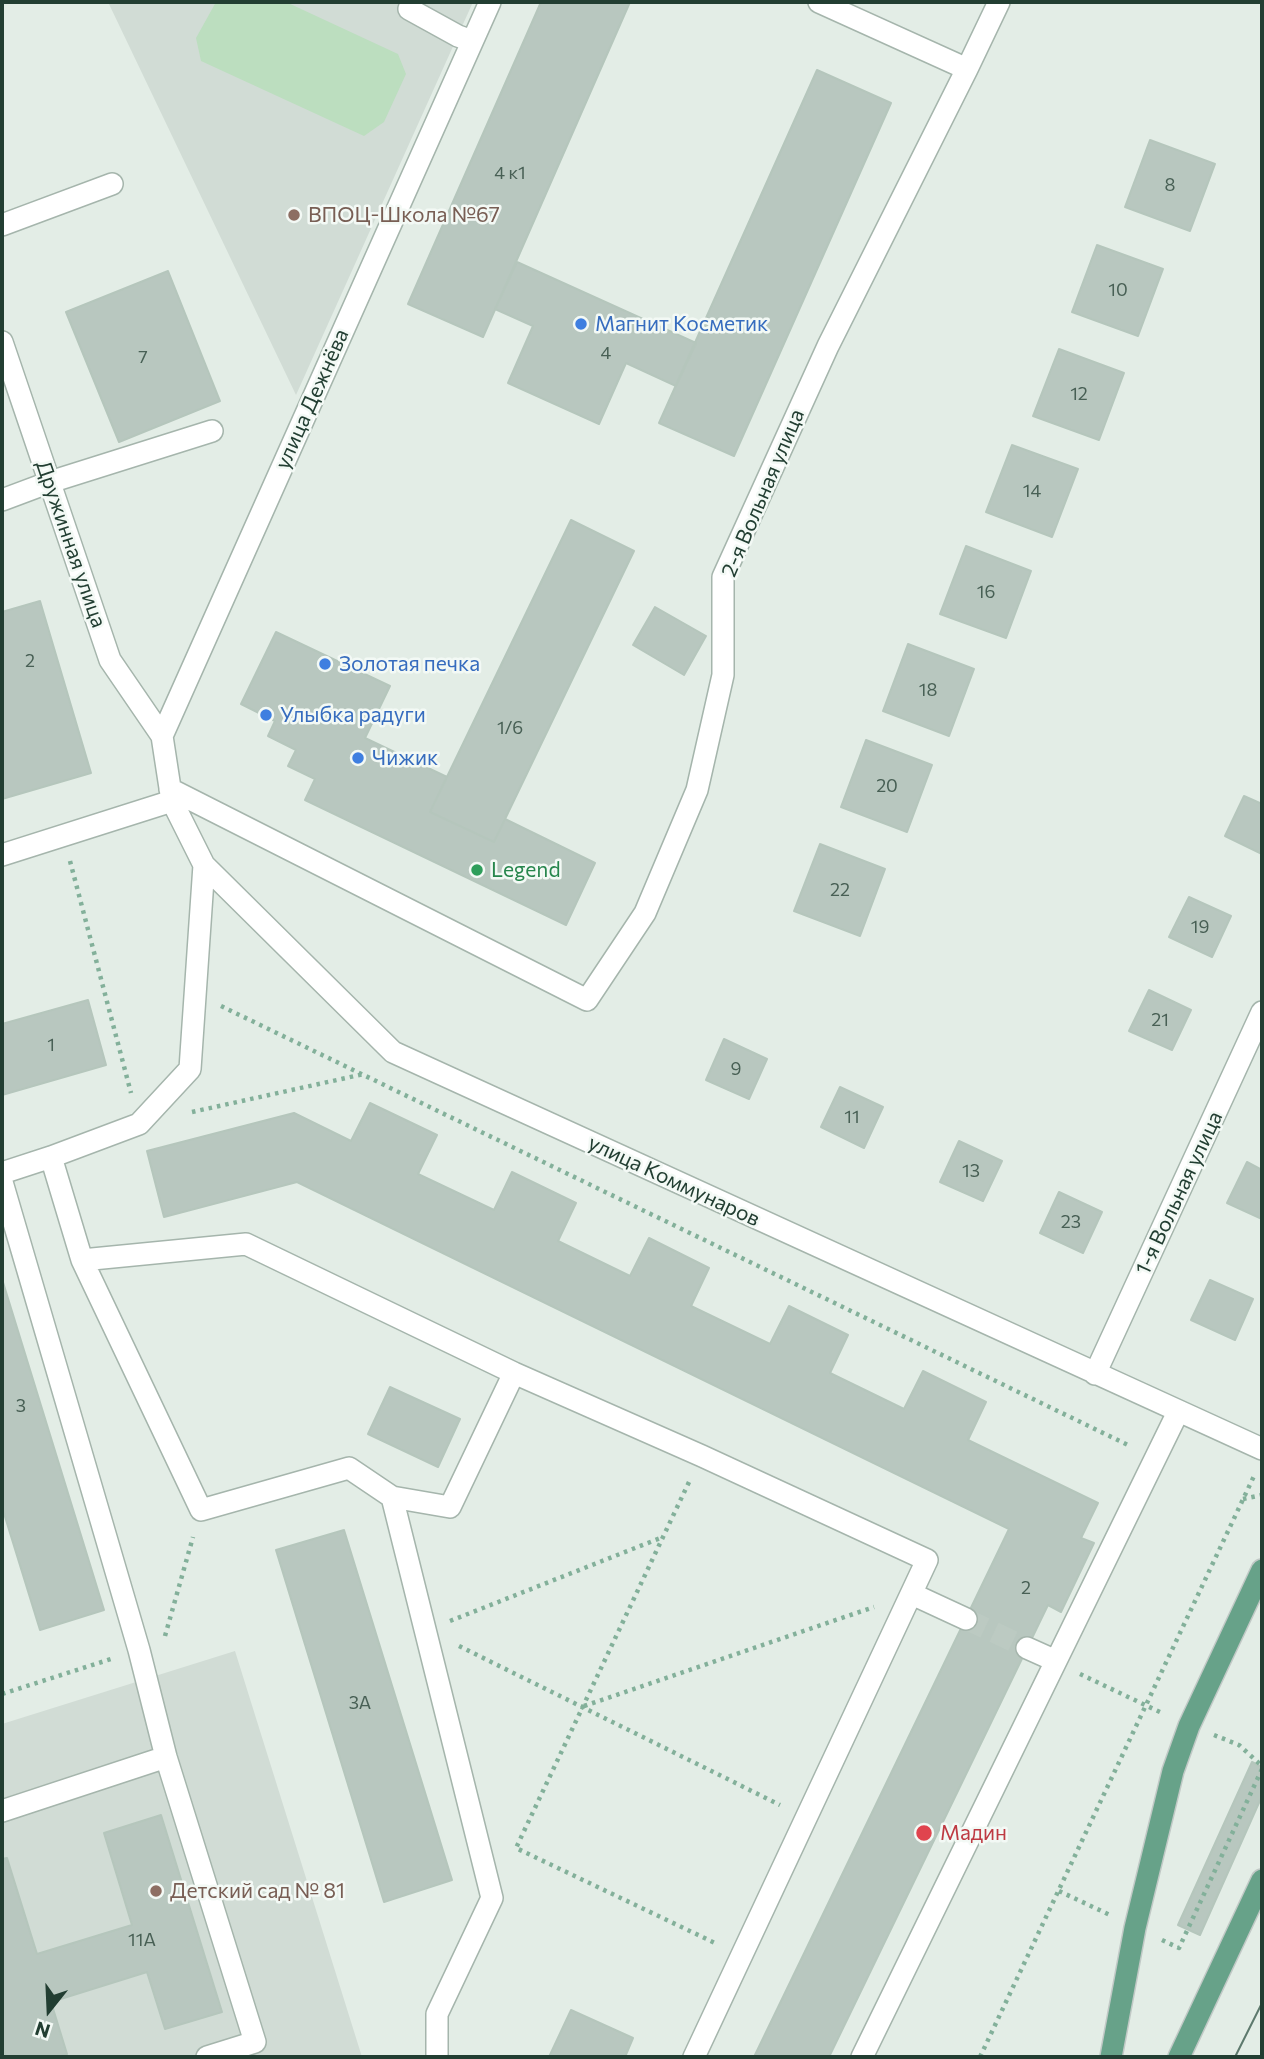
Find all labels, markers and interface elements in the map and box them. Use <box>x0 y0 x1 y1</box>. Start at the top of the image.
house number: 4 к1 <box>494 162 526 184</box>
house number: 8 <box>1165 174 1175 196</box>
place label: ВПОЦ-Школа №67 <box>308 202 500 228</box>
marker: ВПОЦ-Школа №67 <box>286 207 302 223</box>
house number: 10 <box>1108 279 1128 301</box>
place label: Магнит Косметик <box>595 311 768 337</box>
marker: Магнит Косметик <box>573 316 589 332</box>
street label: улица Дежнёва <box>270 325 354 473</box>
house number: 4 <box>601 342 611 364</box>
house number: 7 <box>138 346 148 368</box>
house number: 12 <box>1070 383 1088 405</box>
street label: 2-я Вольная улица <box>716 405 810 581</box>
street label: Дружинная улица <box>31 457 111 631</box>
house number: 14 <box>1023 480 1041 502</box>
house number: 16 <box>977 581 995 603</box>
house number: 2 <box>25 650 35 672</box>
place label: Золотая печка <box>339 651 480 677</box>
marker: Золотая печка <box>317 656 333 672</box>
house number: 18 <box>919 679 937 701</box>
place label: Улыбка радуги <box>280 702 426 728</box>
marker: Улыбка радуги <box>258 707 274 723</box>
house number: 1/6 <box>497 717 523 739</box>
place label: Чижик <box>372 745 438 771</box>
marker: Чижик <box>350 750 366 766</box>
house number: 20 <box>876 775 898 797</box>
place label: Legend <box>491 857 561 883</box>
marker: Legend <box>469 862 485 878</box>
house number: 22 <box>830 879 850 901</box>
house number: 19 <box>1191 916 1209 938</box>
house number: 21 <box>1151 1009 1169 1031</box>
house number: 1 <box>47 1034 55 1056</box>
house number: 9 <box>731 1058 741 1080</box>
house number: 11 <box>844 1106 860 1128</box>
street label: 1-я Вольная улица <box>1130 1107 1228 1279</box>
street label: улица Коммунаров <box>584 1130 764 1232</box>
house number: 13 <box>962 1160 980 1182</box>
house number: 23 <box>1061 1211 1081 1233</box>
house number: 3 <box>16 1395 26 1417</box>
house number: 2 <box>1021 1577 1031 1599</box>
house number: 3А <box>349 1692 371 1714</box>
place label: Мадин <box>940 1820 1007 1846</box>
marker: Мадин <box>914 1823 934 1843</box>
place label: Детский сад № 81 <box>170 1878 345 1904</box>
marker: Детский сад № 81 <box>148 1883 164 1899</box>
house number: 11А <box>128 1929 156 1951</box>
north arrow <box>14 1975 84 2045</box>
text: N <box>32 2017 53 2044</box>

